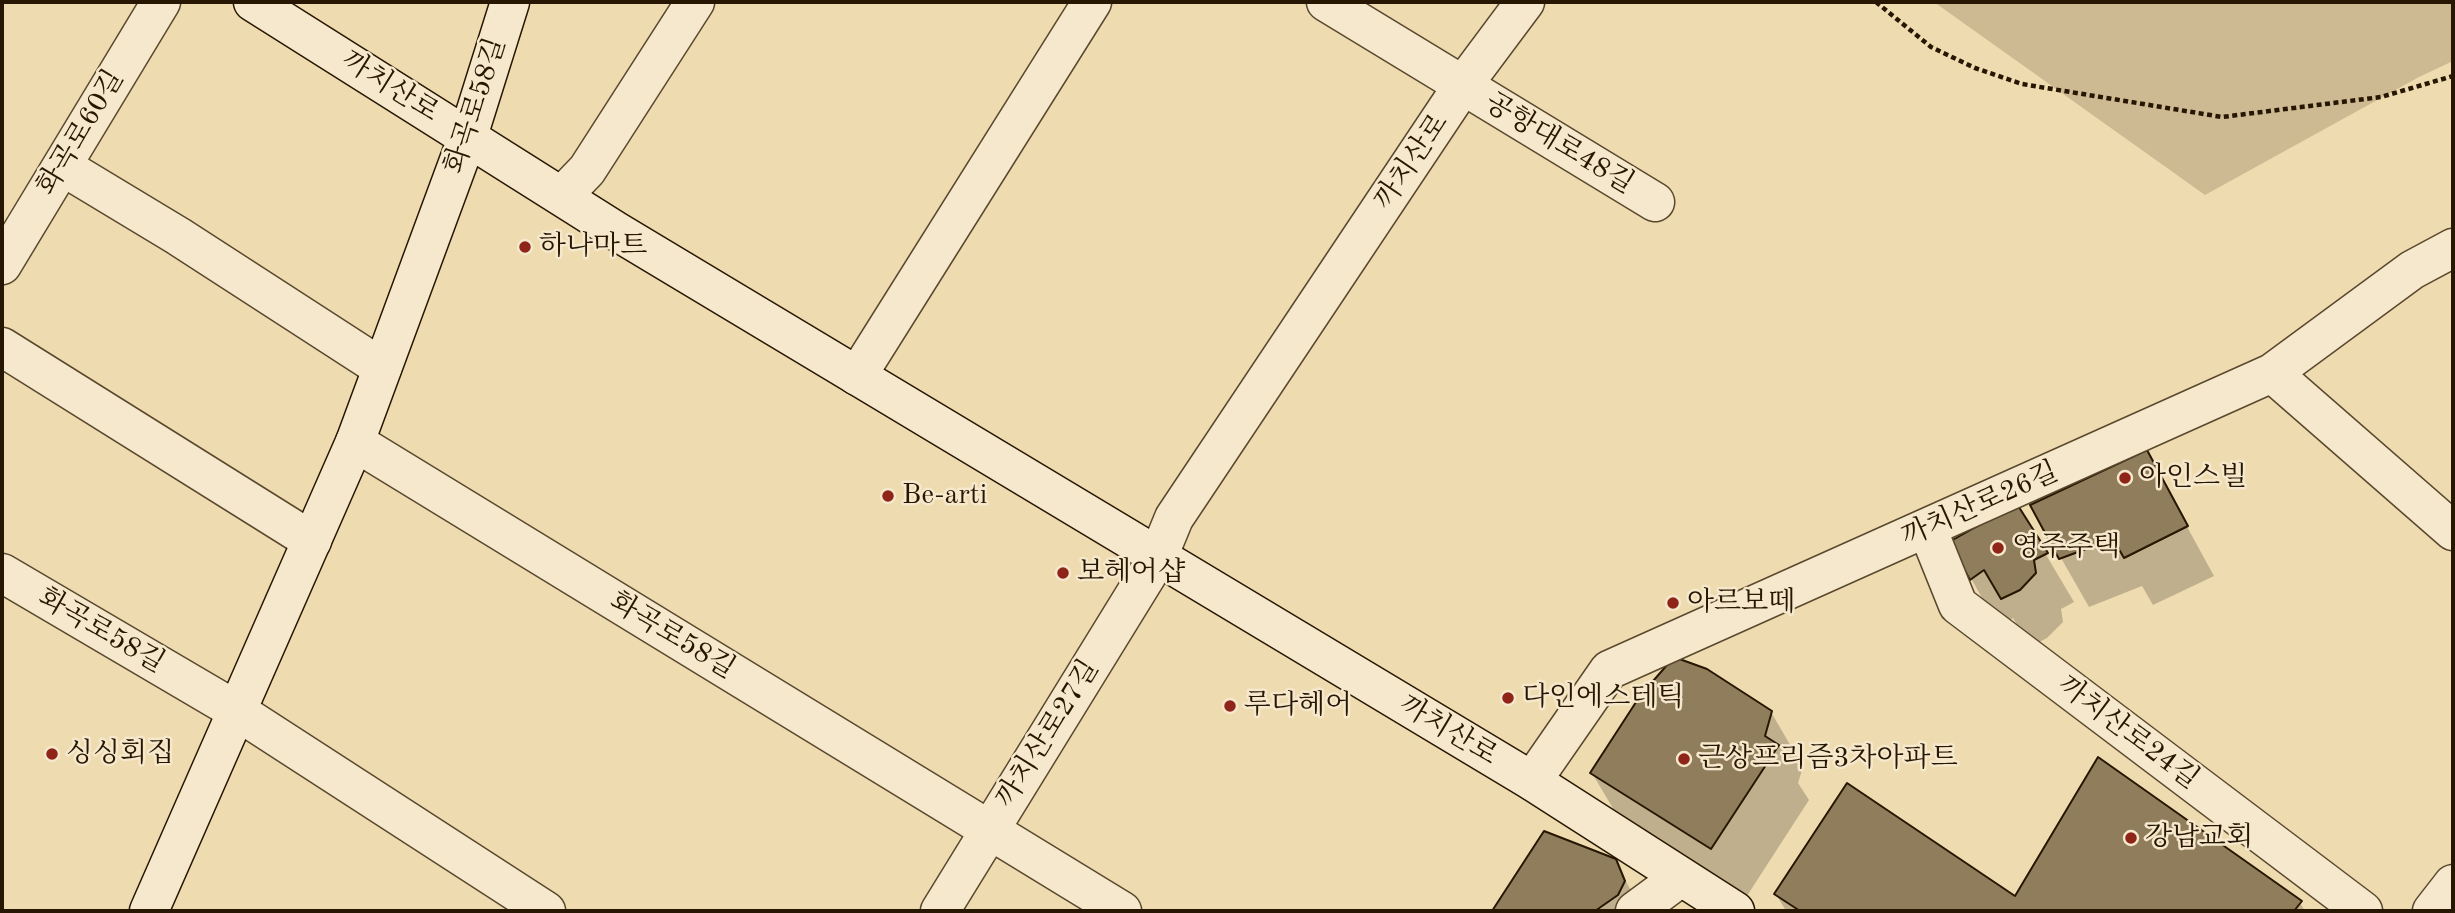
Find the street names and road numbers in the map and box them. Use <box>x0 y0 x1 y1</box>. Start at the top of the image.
street label: 화곡로58길 <box>438 34 514 178</box>
street label: 까치산로 <box>335 44 445 130</box>
street label: 화곡로60길 <box>30 64 132 202</box>
street label: 공항대로48길 <box>1478 86 1640 202</box>
street label: 까치산로 <box>1368 108 1456 216</box>
street label: 까치산로26길 <box>1897 456 2063 554</box>
street label: 화곡로58길 <box>32 581 170 681</box>
street label: 화곡로58길 <box>603 585 741 687</box>
street label: 까치산로27길 <box>989 654 1107 814</box>
street label: 까치산로24길 <box>2051 669 2205 797</box>
street label: 까치산로 <box>1393 689 1503 773</box>

